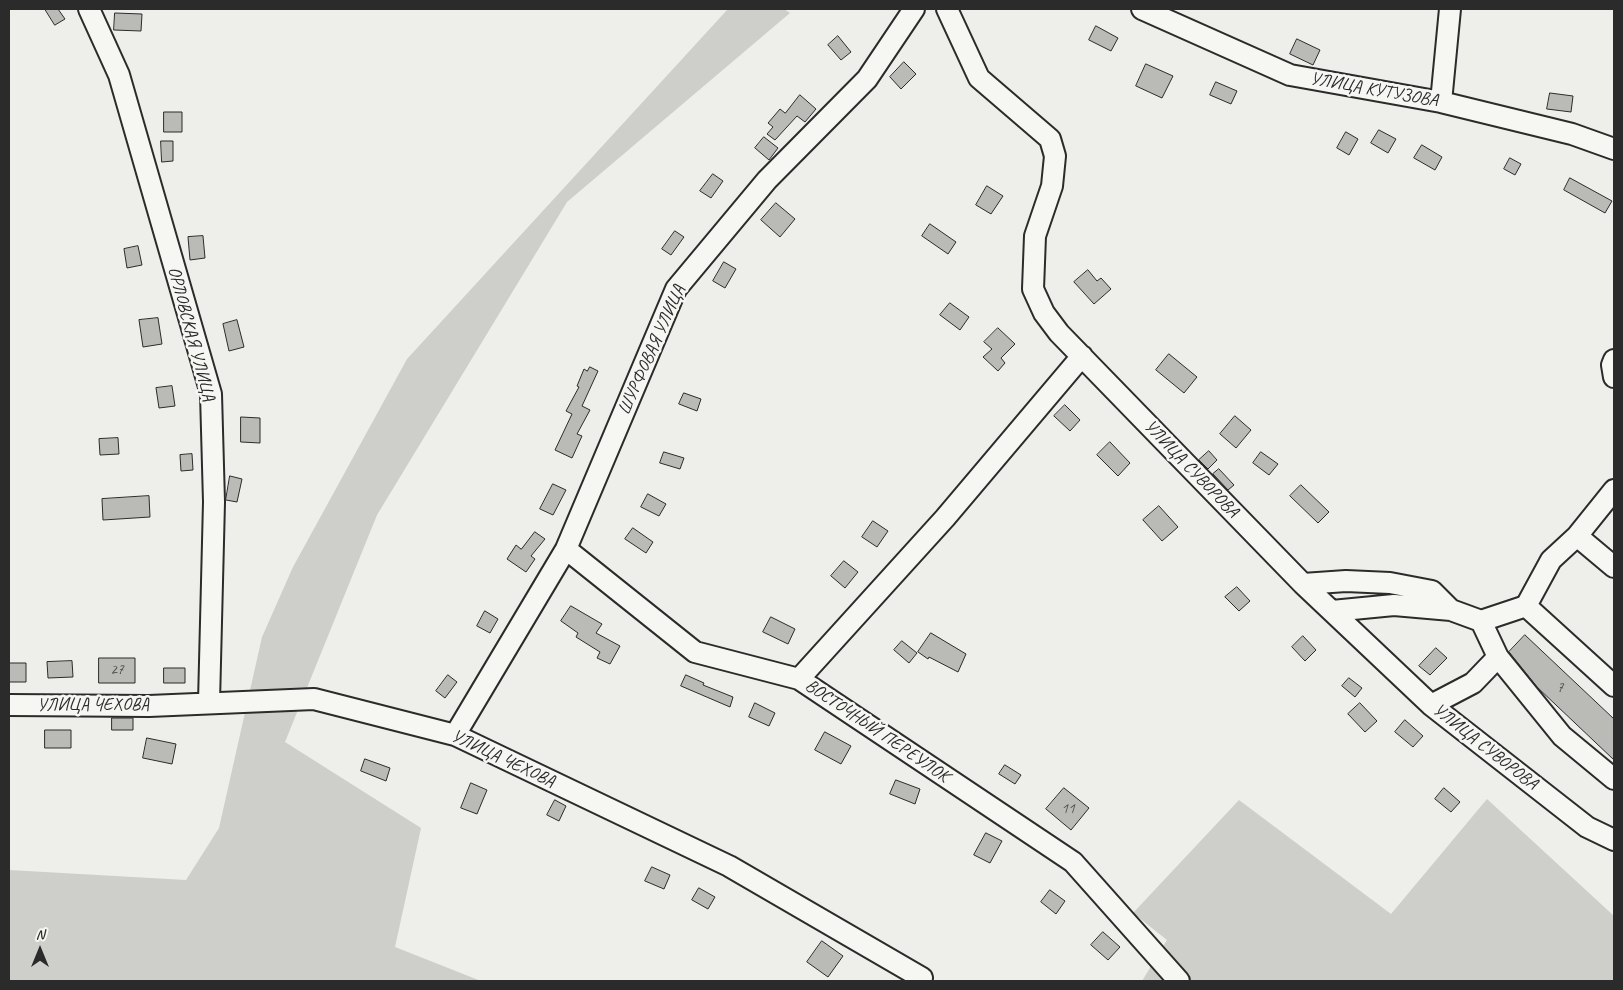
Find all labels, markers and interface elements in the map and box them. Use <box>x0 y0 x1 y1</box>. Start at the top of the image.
street label: УЛИЦА КУТУЗОВА <box>1308 68 1440 112</box>
street label: ОРЛОВСКАЯ УЛИЦА <box>163 265 219 403</box>
street label: ШУРФОВАЯ УЛИЦА <box>614 282 690 418</box>
street label: УЛИЦА СУВОРОВА <box>1139 416 1243 522</box>
house number: 27 <box>110 661 124 679</box>
street label: ВОСТОЧНЫЙ ПЕРЕУЛОК <box>801 675 953 787</box>
house number: 7 <box>1557 679 1563 697</box>
street label: УЛИЦА ЧЕХОВА <box>37 694 149 716</box>
street label: УЛИЦА СУВОРОВА <box>1428 699 1542 795</box>
street label: УЛИЦА ЧЕХОВА <box>448 726 558 792</box>
house number: 11 <box>1061 800 1075 818</box>
north arrow <box>15 925 65 975</box>
text: N <box>36 926 44 943</box>

